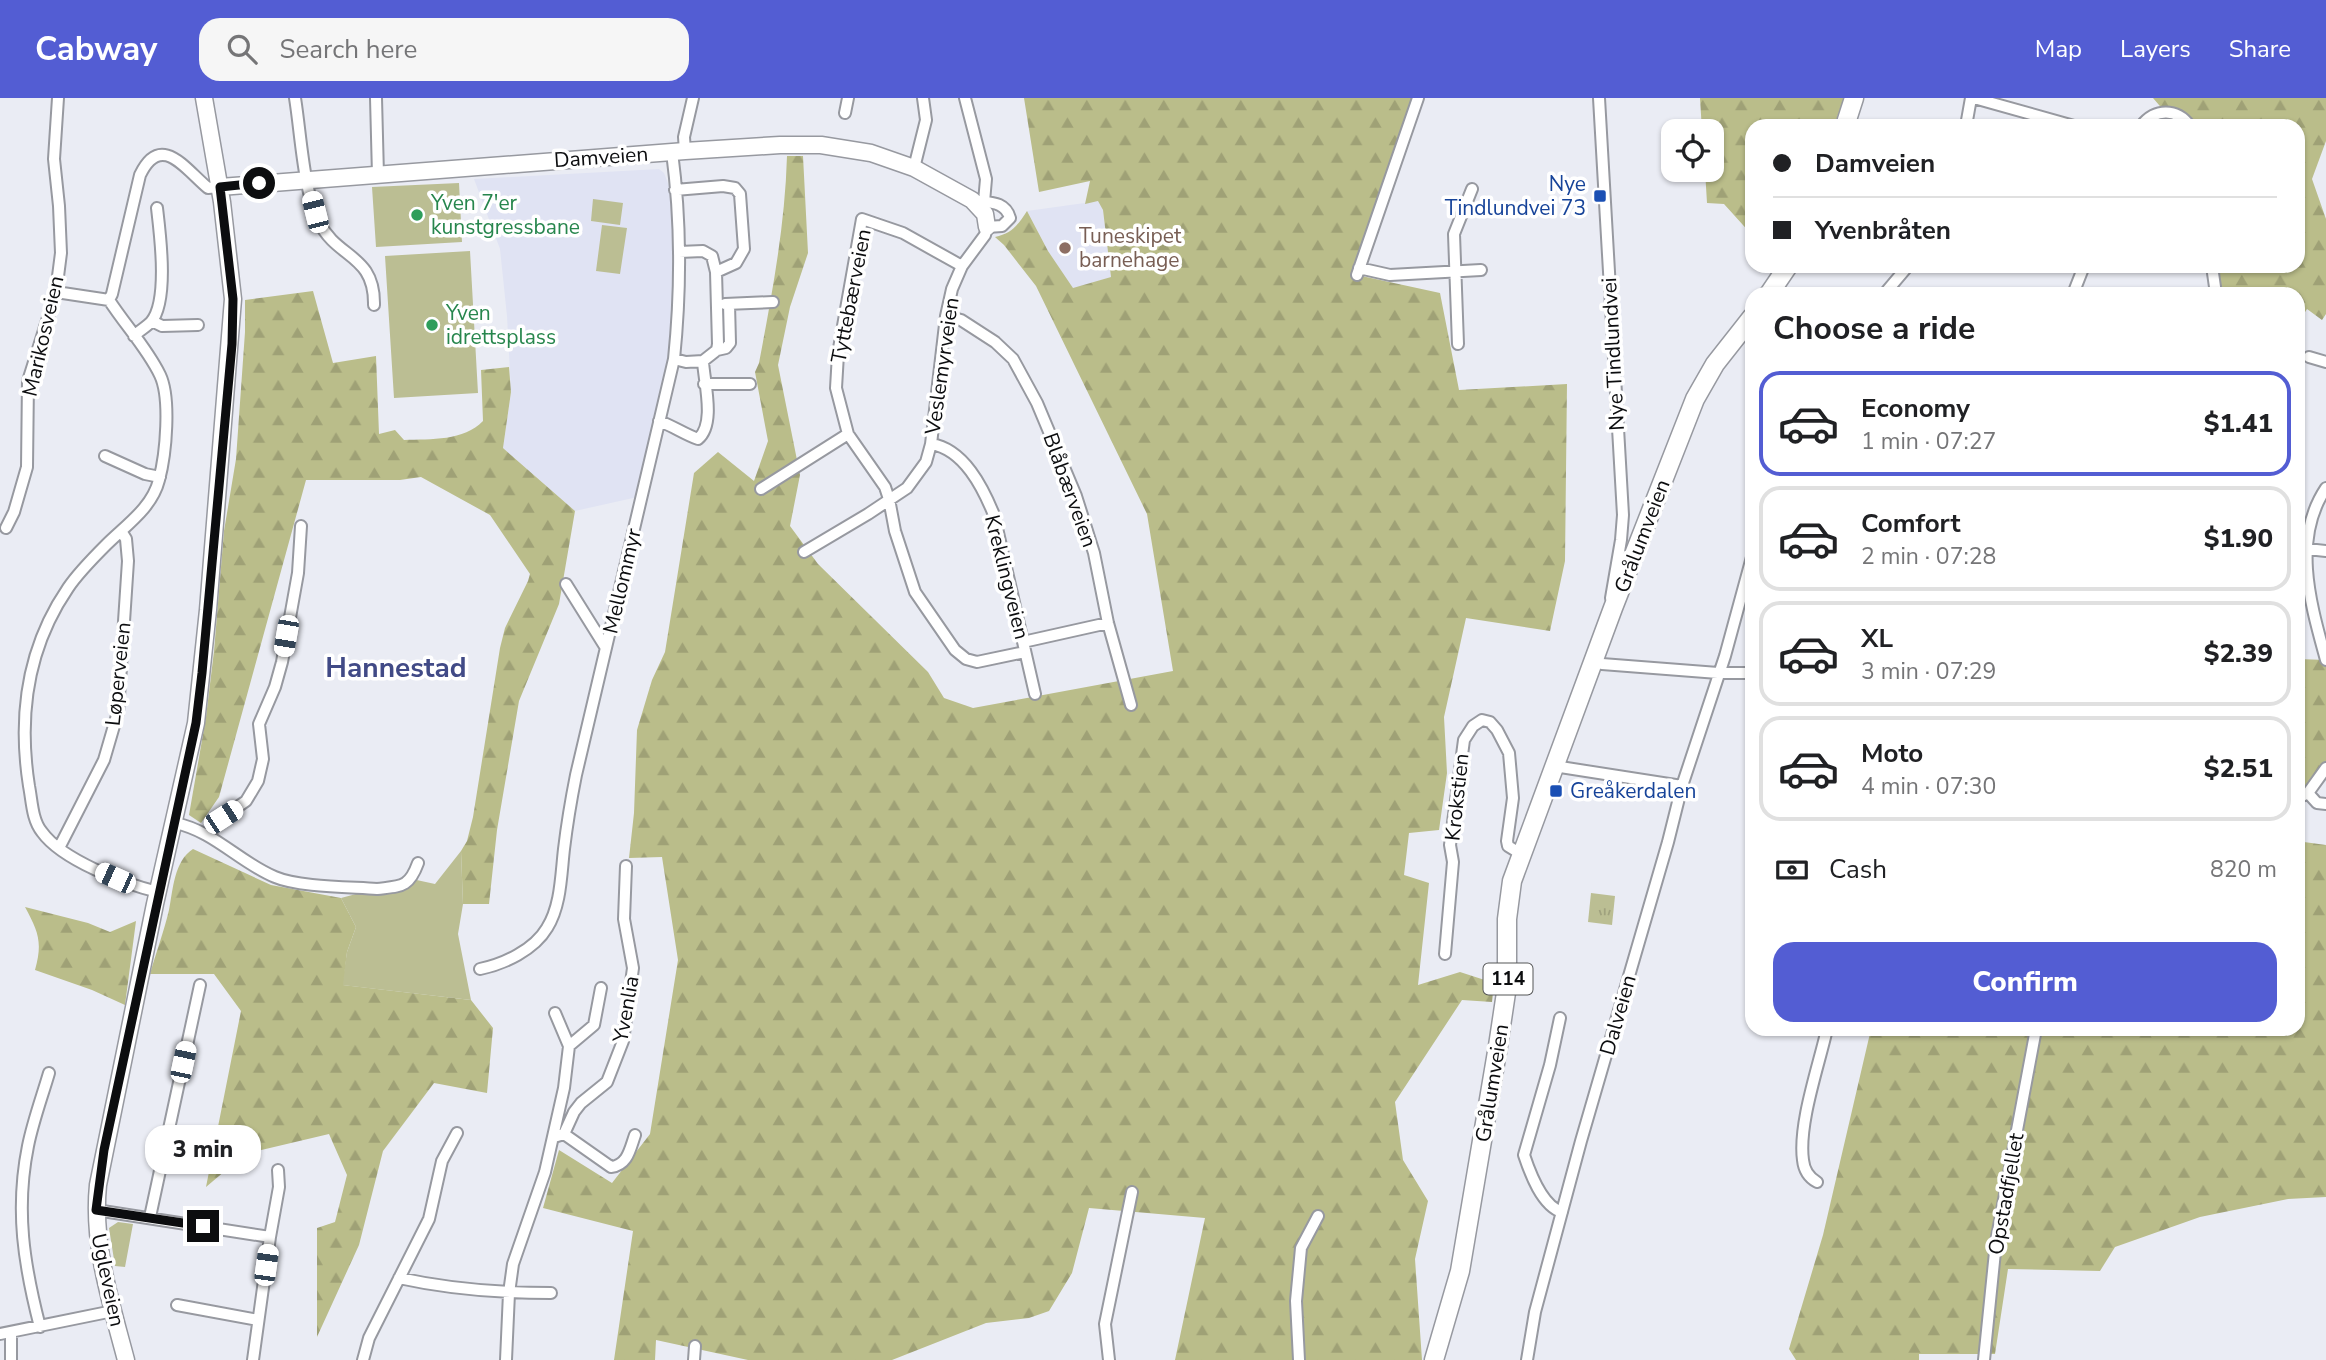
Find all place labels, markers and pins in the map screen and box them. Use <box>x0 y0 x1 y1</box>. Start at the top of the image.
place label: Nye Tindlundvei 73 <box>1445 170 1586 222</box>
marker: Nye Tindlundvei 73 <box>1592 188 1608 204</box>
place label: Yven 7'er kunstgressbane <box>430 189 580 241</box>
marker: Yven 7'er kunstgressbane <box>409 207 425 223</box>
place label: Tuneskipet barnehage <box>1079 222 1182 274</box>
marker: Tuneskipet barnehage <box>1057 240 1073 256</box>
place label: Yven idrettsplass <box>445 299 556 351</box>
marker: Yven idrettsplass <box>424 317 440 333</box>
place label: Greåkerdalen <box>1570 777 1696 805</box>
marker: Greåkerdalen <box>1548 783 1564 799</box>

